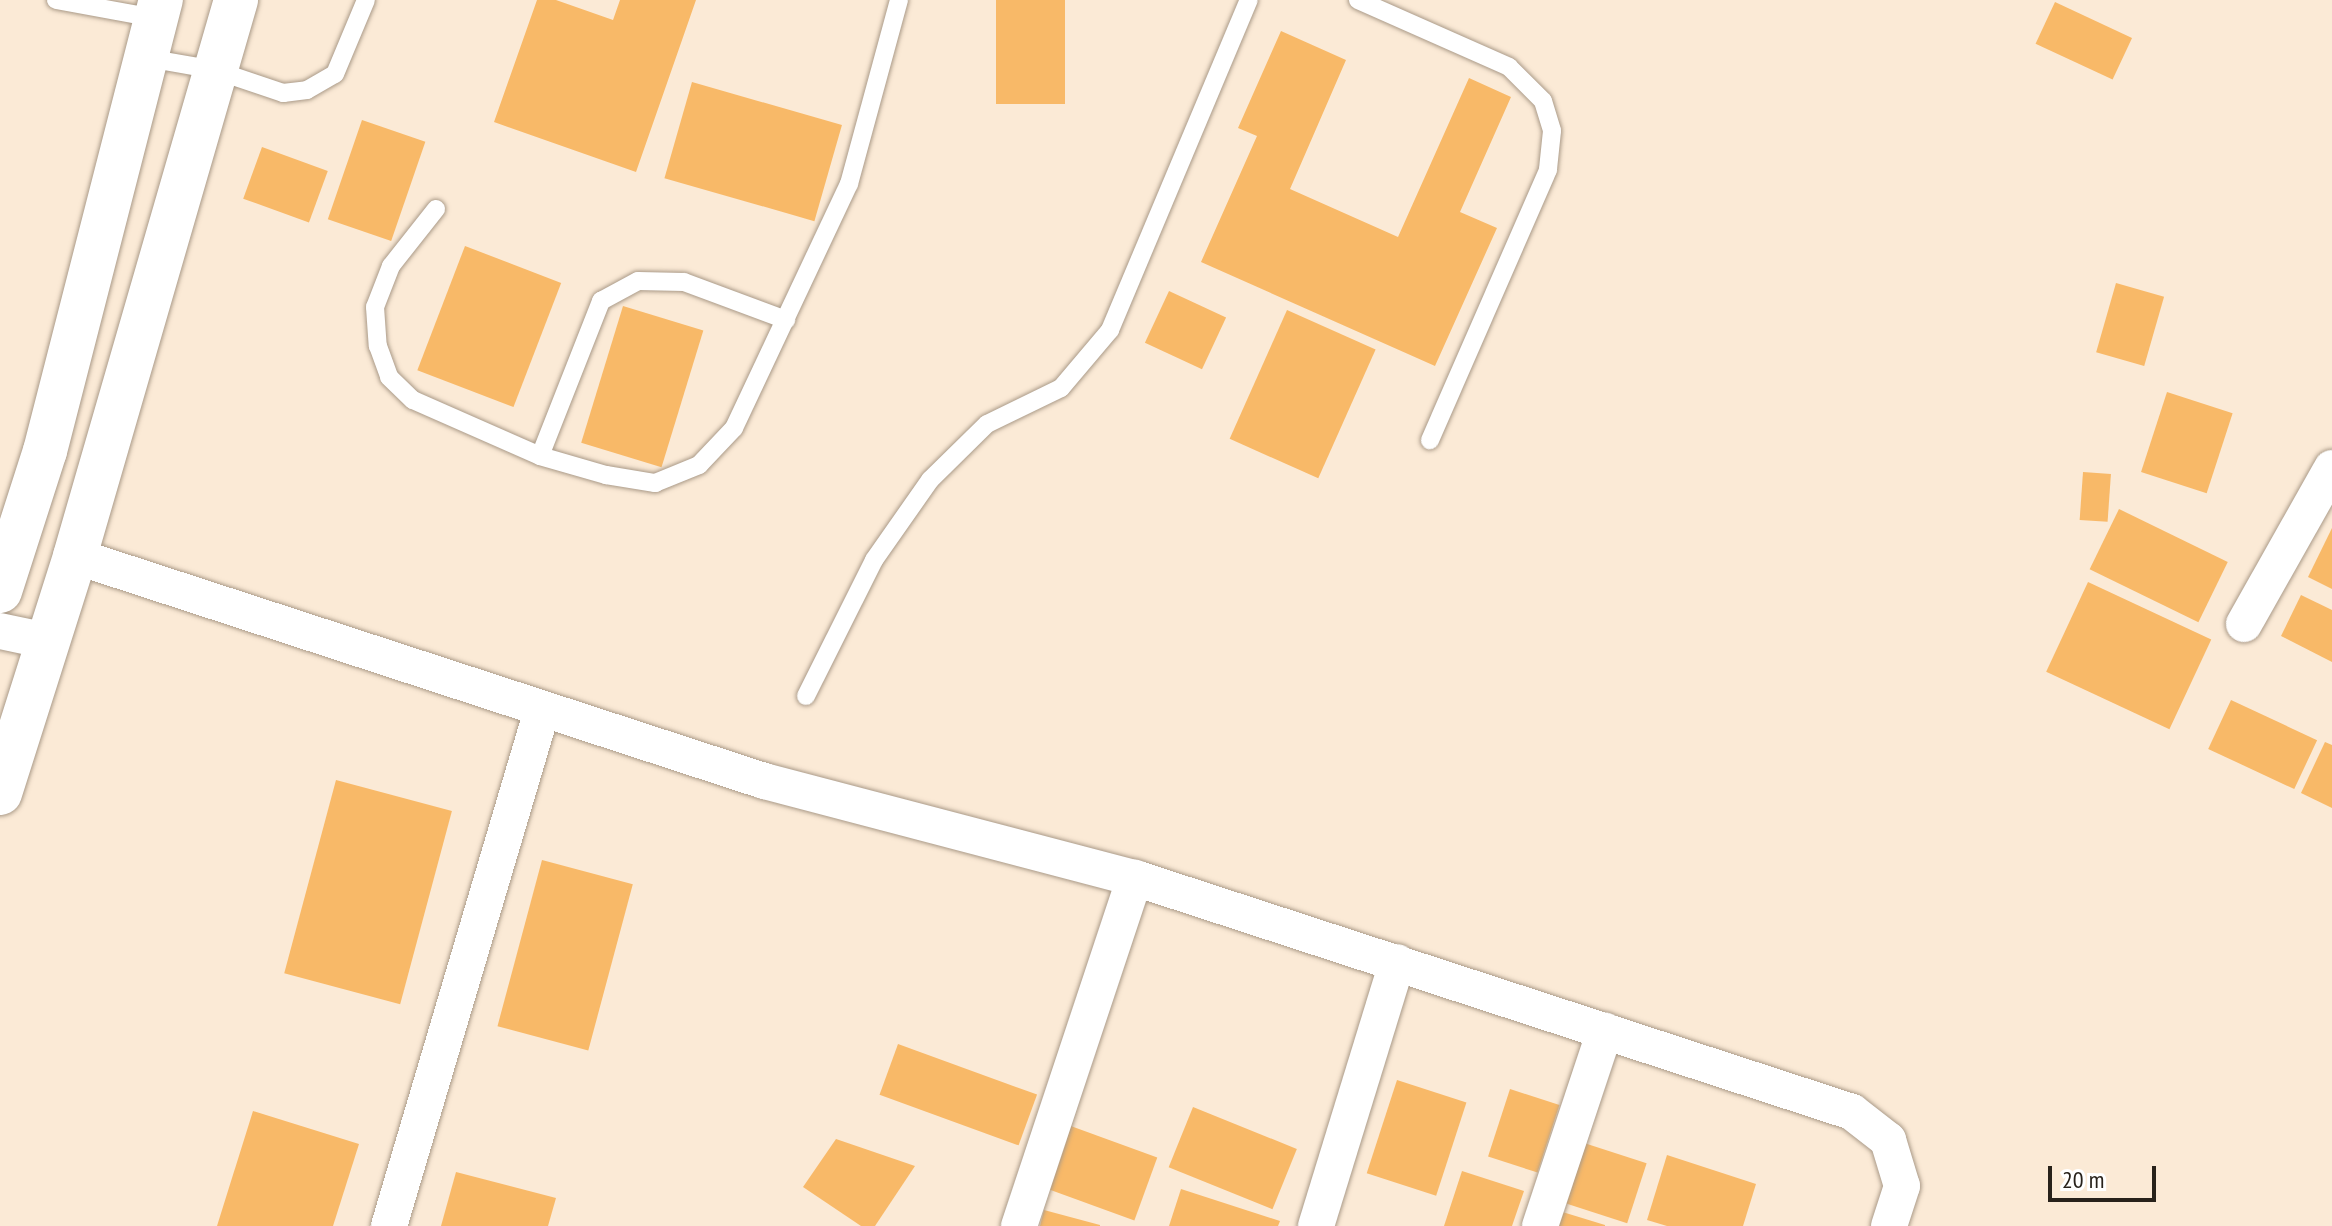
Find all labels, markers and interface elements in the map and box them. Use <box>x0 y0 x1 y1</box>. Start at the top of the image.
scale bar <box>2052 1150 2160 1200</box>
text: 20 m <box>2062 1164 2104 1195</box>

